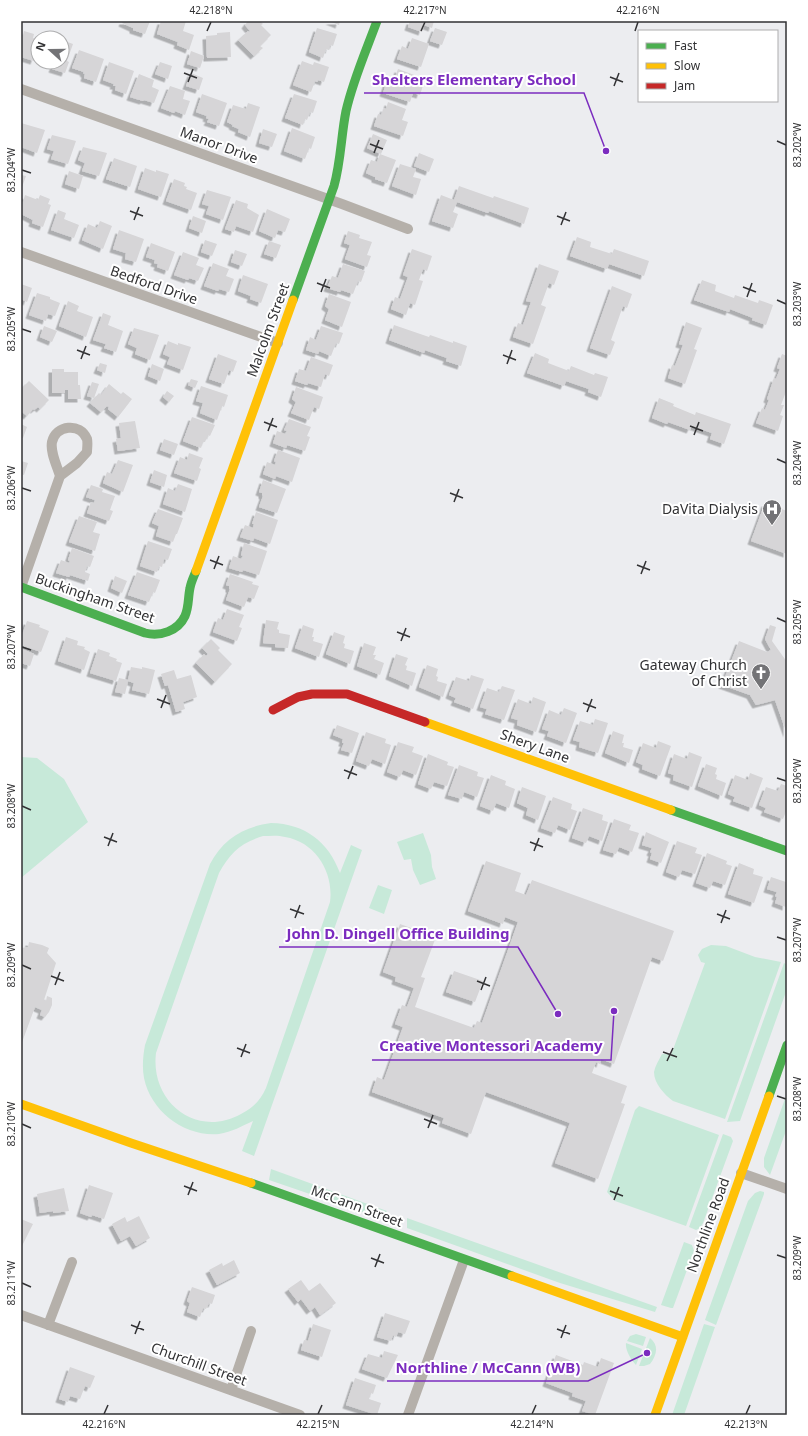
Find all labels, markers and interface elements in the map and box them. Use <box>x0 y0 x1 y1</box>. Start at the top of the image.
text: 42.218°N <box>189 3 233 17</box>
text: 42.217°N <box>403 3 447 17</box>
text: 42.216°N <box>616 3 660 17</box>
north arrow <box>30 30 70 70</box>
legend <box>638 30 778 102</box>
text: Fast <box>674 37 698 54</box>
text: N <box>32 39 49 53</box>
text: Slow <box>674 57 701 74</box>
callout: Shelters Elementary School <box>364 66 584 93</box>
text: Shelters Elementary School <box>372 69 576 89</box>
text: Jam <box>673 77 695 94</box>
street label: Manor Drive <box>178 122 261 167</box>
text: 83.202°W <box>790 122 804 167</box>
text: 83.204°W <box>4 147 18 192</box>
street label: Bedford Drive <box>108 261 200 308</box>
street label: Malcolm Street <box>242 280 293 379</box>
text: 83.203°W <box>790 281 804 326</box>
text: 83.205°W <box>4 306 18 351</box>
text: 83.204°W <box>790 440 804 485</box>
text: 83.206°W <box>4 465 18 510</box>
hospital icon: DaVita Dialysis <box>761 498 783 526</box>
place label: DaVita Dialysis <box>662 499 758 518</box>
street label: Buckingham Street <box>33 568 157 627</box>
text: 83.205°W <box>790 599 804 644</box>
text: 83.207°W <box>4 624 18 669</box>
place label: Gateway Church of Christ <box>640 655 747 690</box>
church icon: Gateway Church of Christ <box>750 662 772 690</box>
street label: Shery Lane <box>498 724 573 767</box>
text: 83.206°W <box>790 758 804 803</box>
text: 83.208°W <box>4 783 18 828</box>
text: 83.207°W <box>790 917 804 962</box>
callout: John D. Dingell Office Building <box>279 920 518 947</box>
text: John D. Dingell Office Building <box>284 923 510 943</box>
text: 83.209°W <box>4 942 18 987</box>
callout: Creative Montessori Academy <box>372 1033 611 1060</box>
text: Creative Montessori Academy <box>379 1035 603 1055</box>
text: 83.208°W <box>790 1076 804 1121</box>
text: 83.210°W <box>4 1101 18 1146</box>
street label: Northline Road <box>682 1175 733 1275</box>
street label: McCann Street <box>309 1180 406 1231</box>
text: 83.209°W <box>790 1235 804 1280</box>
text: 83.211°W <box>4 1260 18 1305</box>
street label: Churchill Street <box>149 1337 250 1390</box>
callout: Northline / McCann (WB) <box>387 1354 588 1381</box>
text: Northline / McCann (WB) <box>396 1357 580 1377</box>
text: 42.216°N <box>82 1417 126 1431</box>
text: 42.215°N <box>296 1417 340 1431</box>
text: 42.214°N <box>510 1417 554 1431</box>
text: 42.213°N <box>724 1417 768 1431</box>

